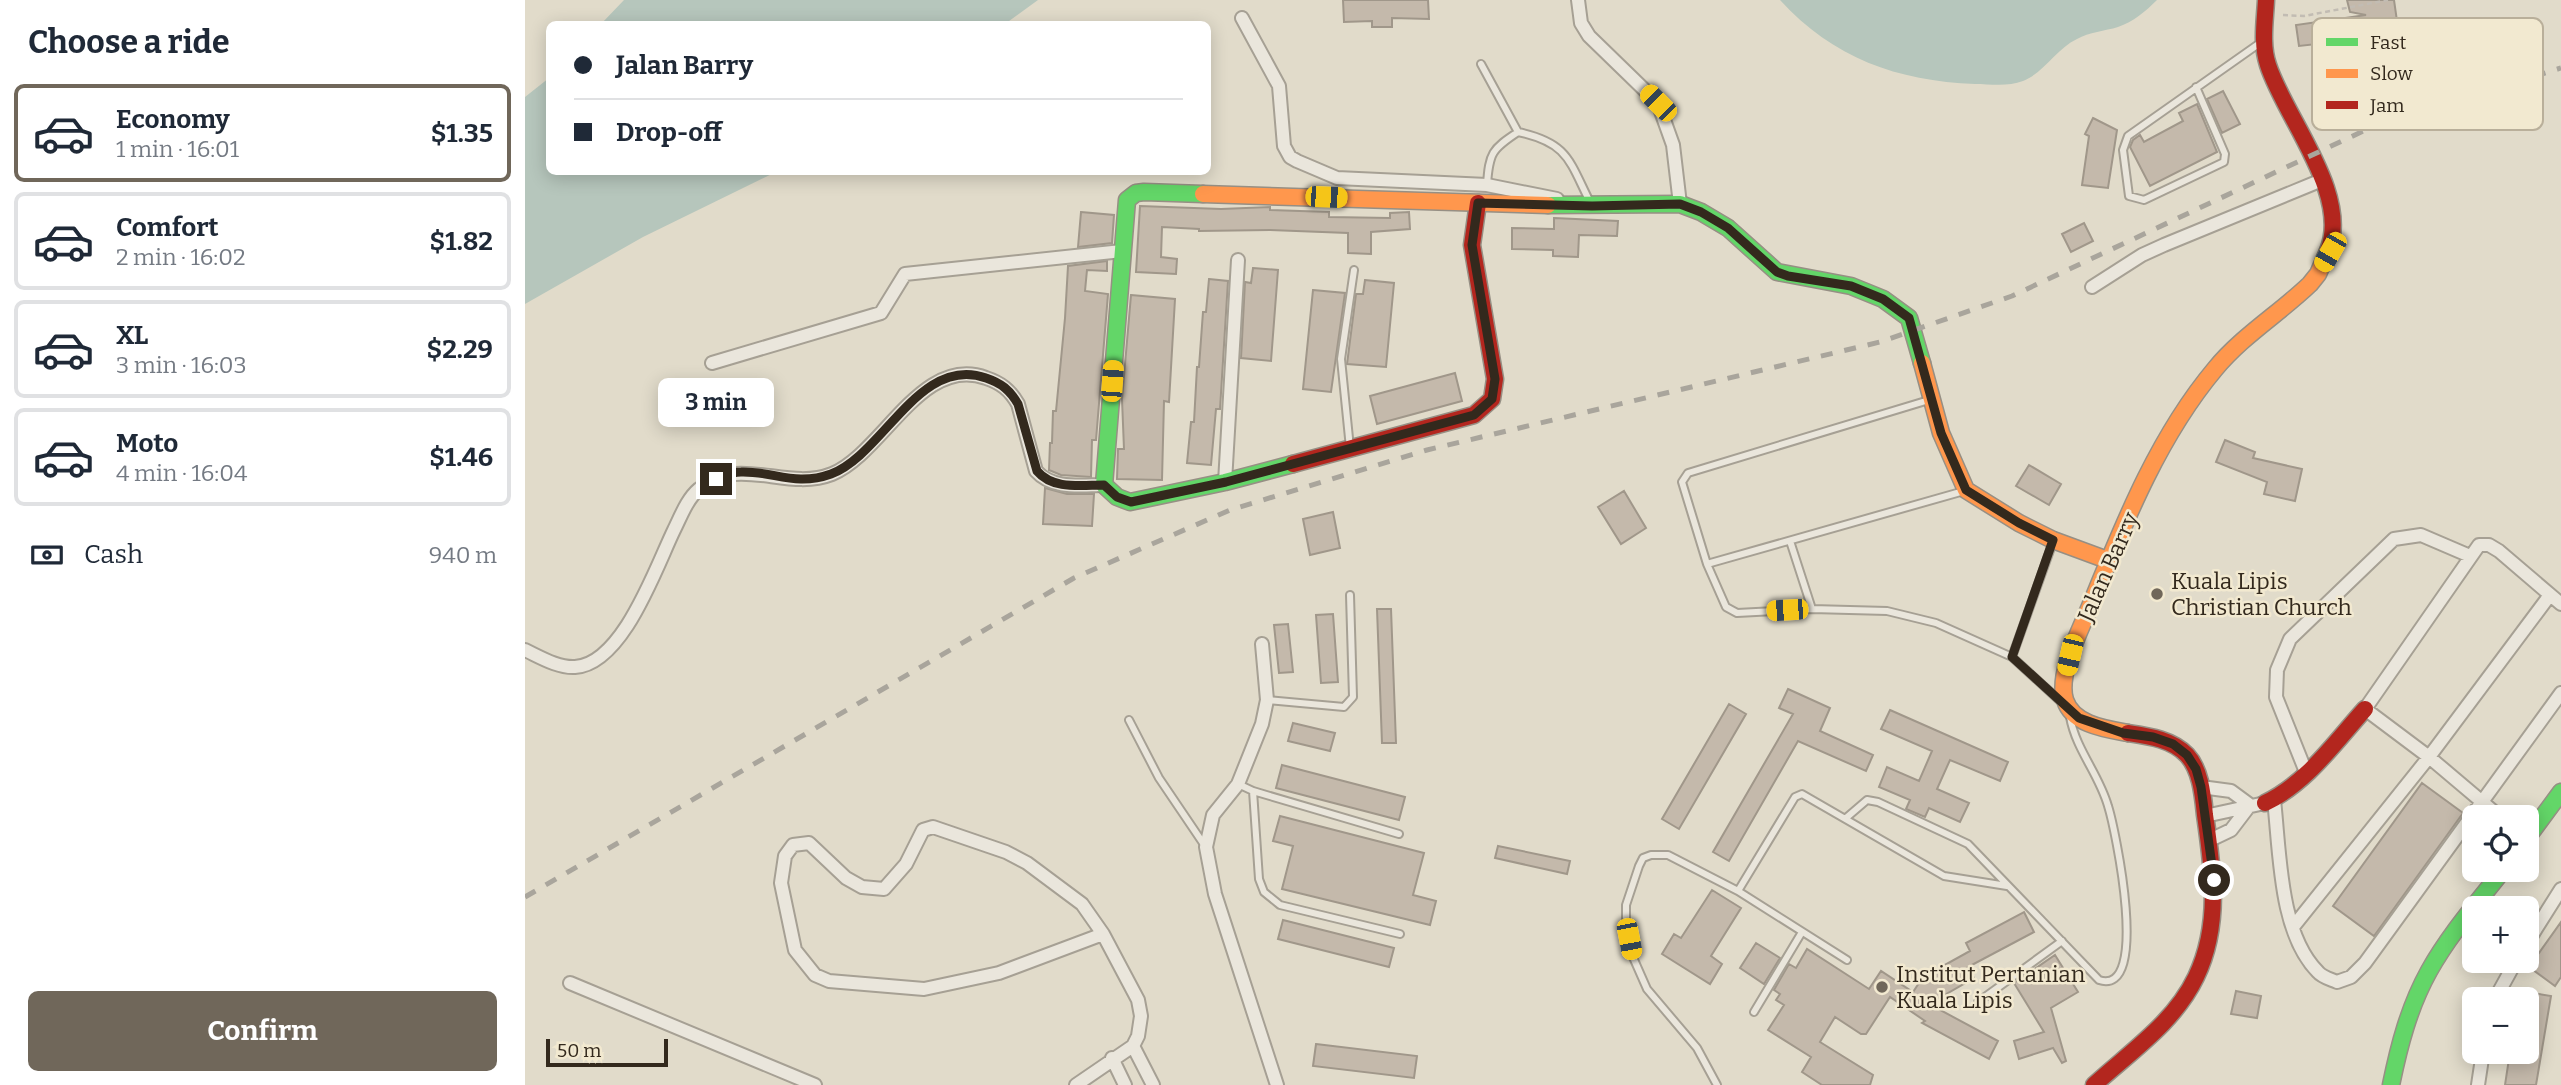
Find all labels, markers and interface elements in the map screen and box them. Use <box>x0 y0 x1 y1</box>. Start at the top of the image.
legend <box>2312 18 2543 130</box>
text: Choose a ride <box>28 23 229 61</box>
text: Fast <box>2370 31 2407 54</box>
text: Jalan Barry <box>616 50 753 81</box>
text: Slow <box>2370 62 2413 85</box>
car <box>1636 81 1681 125</box>
text: Jam <box>2369 94 2404 117</box>
icon: car <box>32 102 95 165</box>
text: Economy <box>116 104 230 135</box>
text: Drop-off <box>616 117 722 148</box>
text: $1.35 <box>431 118 493 149</box>
text: 1 min · 16:01 <box>116 135 239 163</box>
car <box>1305 186 1348 208</box>
icon: car <box>32 210 95 273</box>
text: Comfort <box>116 212 219 243</box>
text: $1.82 <box>430 226 493 257</box>
car <box>2311 229 2350 275</box>
text: 2 min · 16:02 <box>116 243 245 271</box>
icon: car <box>32 318 95 381</box>
text: XL <box>116 320 148 351</box>
text: $2.29 <box>426 334 493 365</box>
text: 3 min · 16:03 <box>116 351 247 379</box>
car <box>1101 359 1124 403</box>
callout: 3 min <box>658 378 774 426</box>
text: 3 min <box>685 388 747 416</box>
icon: car <box>32 426 95 489</box>
text: Moto <box>116 428 178 459</box>
text: $1.46 <box>429 442 493 473</box>
text: 4 min · 16:04 <box>116 459 247 487</box>
route end <box>700 463 732 495</box>
street label: Jalan Barry <box>2071 507 2145 627</box>
icon: cash <box>28 536 66 574</box>
text: Cash <box>84 539 143 570</box>
text: 940 m <box>429 541 497 569</box>
place label: Kuala Lipis Christian Church <box>2171 567 2352 621</box>
marker: Kuala Lipis Christian Church <box>2149 586 2165 602</box>
car <box>1766 598 1809 622</box>
car <box>2056 632 2085 678</box>
map controls <box>2462 805 2539 1064</box>
button: locate <box>2462 805 2539 882</box>
route start <box>2198 864 2230 896</box>
button: + <box>2462 896 2539 973</box>
car <box>1615 916 1644 962</box>
place label: Institut Pertanian Kuala Lipis <box>1896 960 2086 1014</box>
marker: Institut Pertanian Kuala Lipis <box>1874 979 1890 995</box>
button: − <box>2462 987 2539 1064</box>
button: Confirm <box>28 991 497 1071</box>
scale bar <box>546 1036 669 1068</box>
text: 50 m <box>557 1039 601 1062</box>

